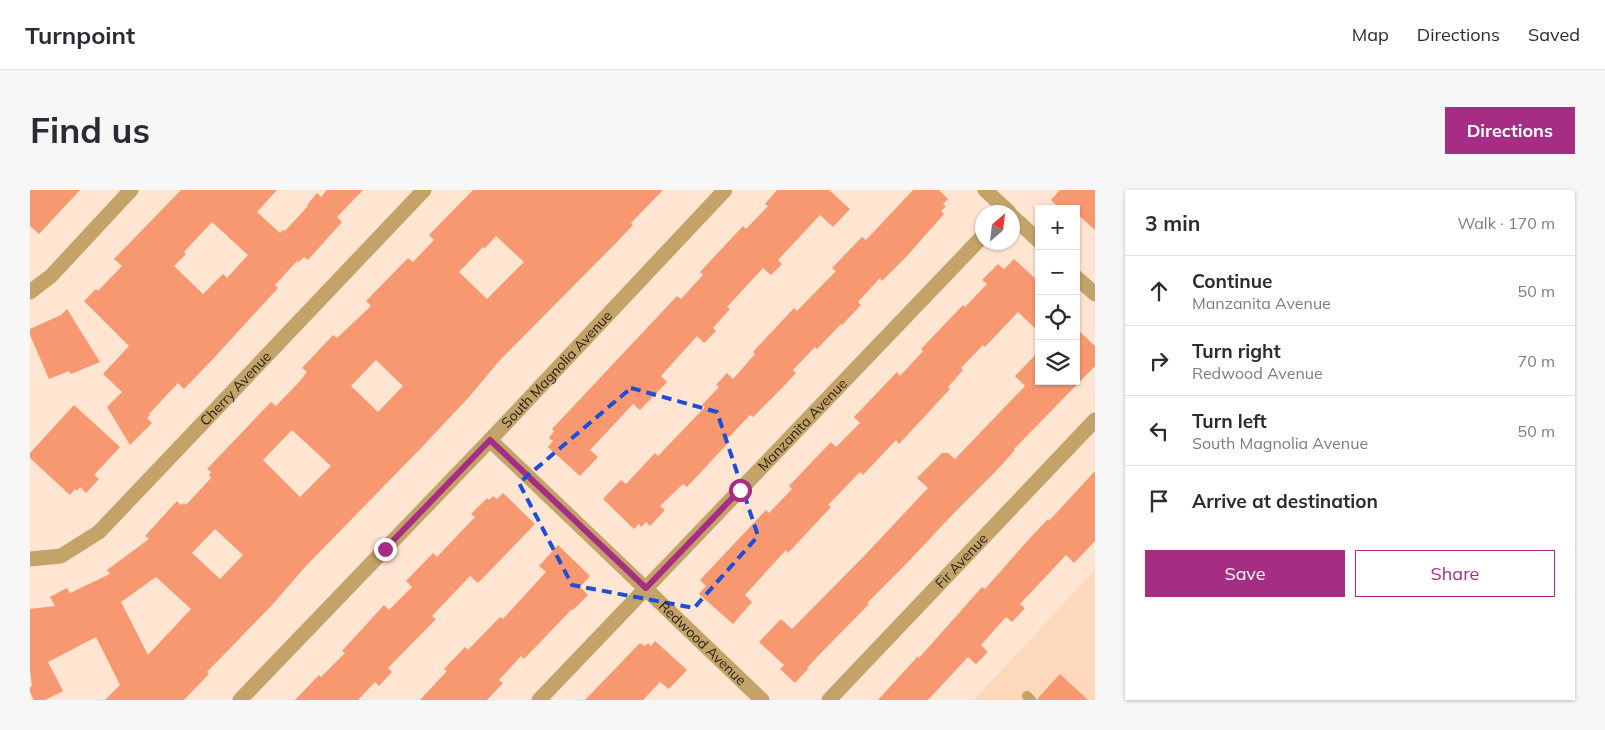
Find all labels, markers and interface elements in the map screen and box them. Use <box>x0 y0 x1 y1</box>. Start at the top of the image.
text: Turnpoint <box>25 20 135 50</box>
text: Map <box>1352 23 1389 46</box>
text: Directions <box>1417 23 1500 46</box>
text: Saved <box>1528 23 1580 46</box>
button: Directions <box>1445 107 1575 154</box>
text: Find us <box>30 108 150 152</box>
north arrow <box>975 205 1020 250</box>
map controls <box>1035 205 1080 385</box>
button: + <box>1035 205 1080 250</box>
text: 3 min <box>1145 210 1200 236</box>
text: Walk · 170 m <box>1457 213 1555 233</box>
button: − <box>1035 250 1080 295</box>
text: Continue <box>1192 269 1272 293</box>
icon: ahead <box>1145 277 1173 305</box>
text: 50 m <box>1518 281 1555 301</box>
text: Manzanita Avenue <box>1192 293 1331 313</box>
button: locate <box>1035 295 1080 340</box>
street label: South Magnolia Avenue <box>497 307 616 431</box>
text: Turn right <box>1192 339 1281 363</box>
button: layers <box>1035 340 1080 385</box>
icon: right <box>1145 347 1173 375</box>
street label: Cherry Avenue <box>196 348 275 430</box>
text: 70 m <box>1518 351 1555 371</box>
text: Redwood Avenue <box>1192 363 1323 383</box>
street label: Manzanita Avenue <box>754 375 851 475</box>
text: Turn left <box>1192 409 1267 433</box>
icon: left <box>1145 417 1173 445</box>
text: 50 m <box>1518 421 1555 441</box>
text: South Magnolia Avenue <box>1192 433 1368 453</box>
route start <box>729 479 752 502</box>
icon: arrive <box>1145 487 1173 515</box>
text: Arrive at destination <box>1192 489 1378 513</box>
street label: Fir Avenue <box>931 530 991 592</box>
route end <box>374 538 397 561</box>
button: Save <box>1145 550 1345 597</box>
button: Share <box>1355 550 1555 597</box>
street label: Redwood Avenue <box>655 597 750 689</box>

